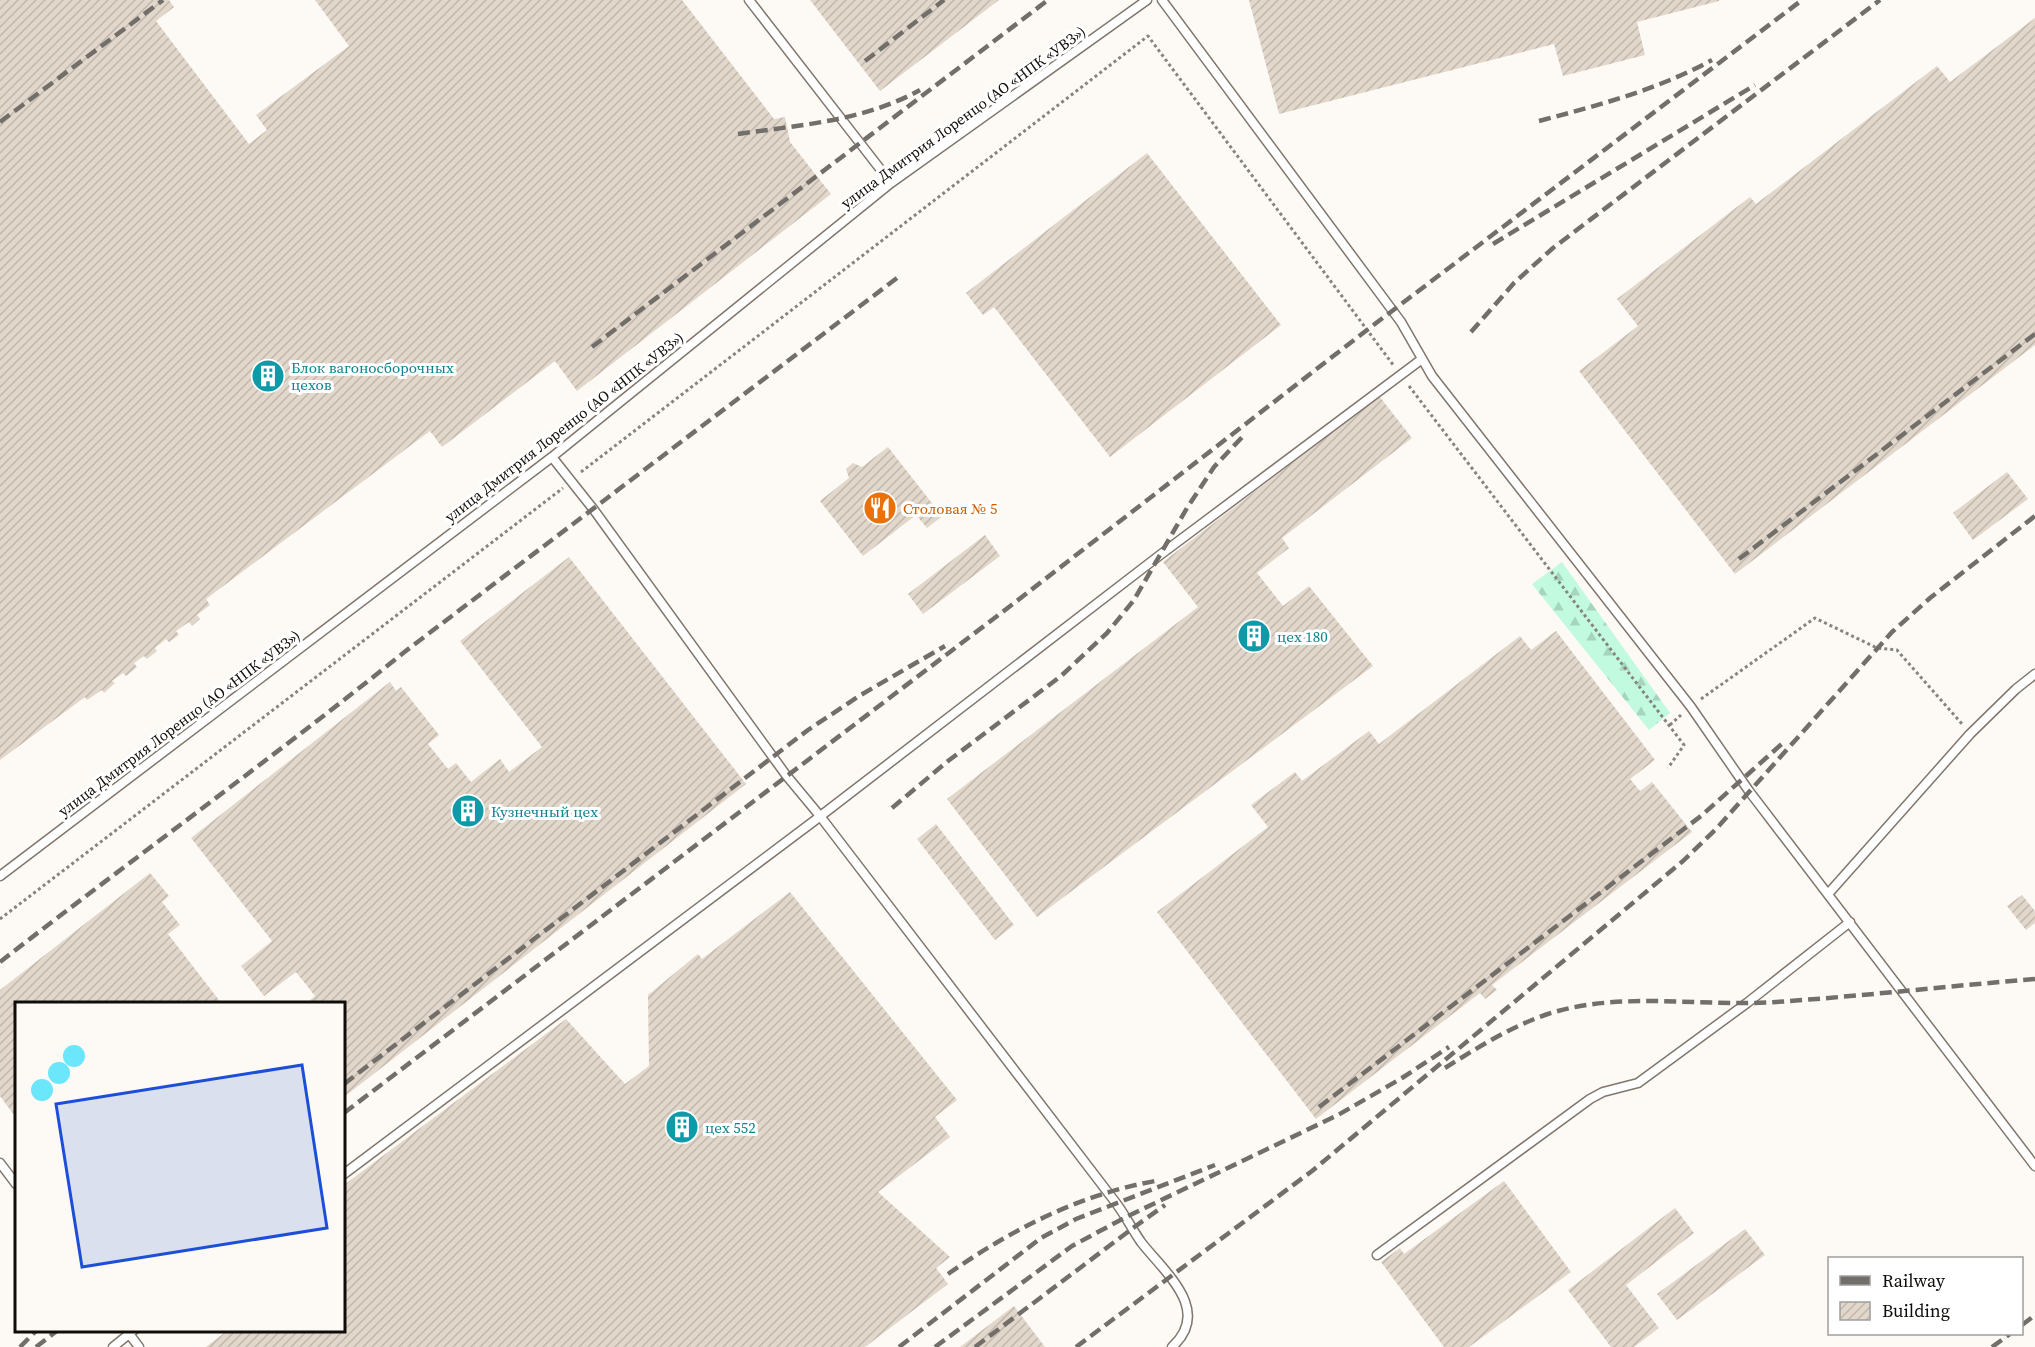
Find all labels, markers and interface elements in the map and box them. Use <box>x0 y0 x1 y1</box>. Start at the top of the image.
street label: улица Дмитрия Лоренцо (АО «НПК «УВЗ») <box>836 21 1090 213</box>
street label: улица Дмитрия Лоренцо (АО «НПК «УВЗ») <box>440 327 688 527</box>
place label: Блок вагоносборочных цехов <box>291 357 454 395</box>
building icon: Блок вагоносборочных цехов <box>250 358 286 394</box>
restaurant icon: Столовая № 5 <box>862 490 898 526</box>
place label: Столовая № 5 <box>903 498 997 519</box>
building icon: цех 180 <box>1236 618 1272 654</box>
street label: улица Дмитрия Лоренцо (АО «НПК «УВЗ») <box>54 625 304 821</box>
place label: цех 180 <box>1277 626 1328 647</box>
building icon: Кузнечный цех <box>450 793 486 829</box>
place label: Кузнечный цех <box>491 801 598 822</box>
inset map <box>15 1002 345 1332</box>
building icon: цех 552 <box>664 1109 700 1145</box>
place label: цех 552 <box>705 1117 756 1138</box>
legend <box>1828 1257 2023 1335</box>
text: Railway <box>1882 1268 1946 1293</box>
text: Building <box>1882 1298 1950 1323</box>

